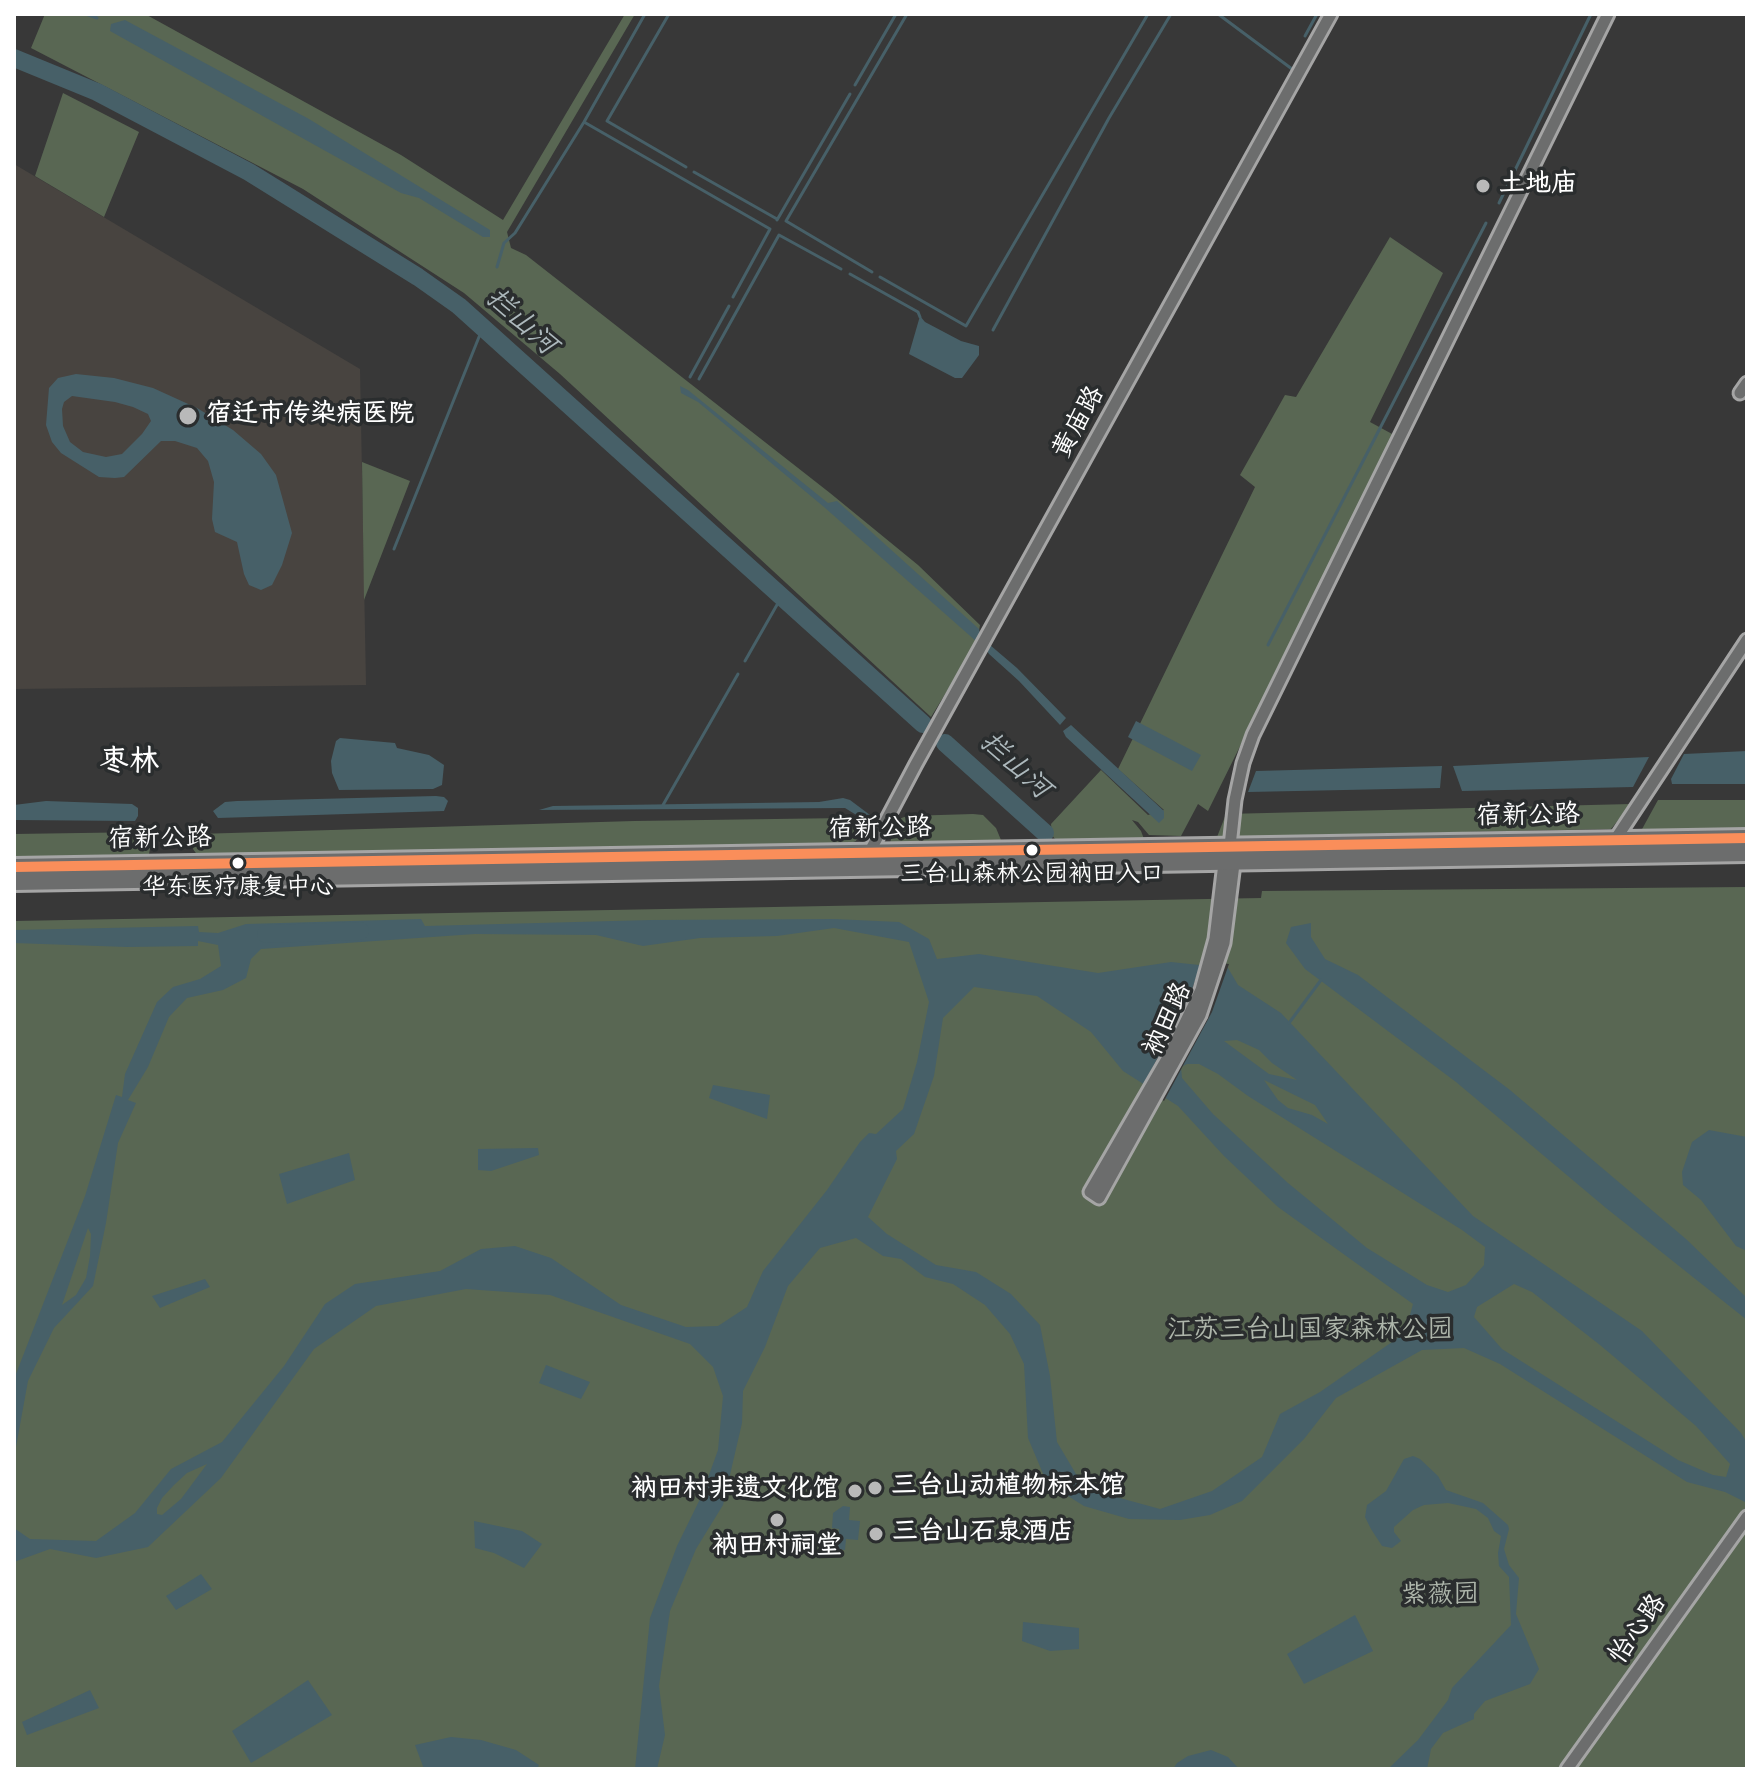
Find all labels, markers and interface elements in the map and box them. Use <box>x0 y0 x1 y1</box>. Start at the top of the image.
place label: 土地庙 <box>1499 170 1577 202</box>
marker: 土地庙 <box>1474 177 1492 195</box>
water label: 拦山河 <box>478 282 562 364</box>
street label: 黄庙路 <box>1047 381 1113 465</box>
place label: 宿迁市传染病医院 <box>206 400 414 432</box>
marker: 宿迁市传染病医院 <box>177 405 199 427</box>
water label: 拦山河 <box>972 726 1056 808</box>
district label: 枣林 <box>99 746 159 782</box>
street label: 宿新公路 <box>1476 800 1580 834</box>
street label: 宿新公路 <box>828 813 932 847</box>
street label: 宿新公路 <box>108 823 212 857</box>
marker: 三台山森林公园衲田入口 <box>1024 842 1040 858</box>
marker: 华东医疗康复中心 <box>230 855 246 871</box>
place label: 三台山森林公园衲田入口 <box>900 862 1164 890</box>
place label: 华东医疗康复中心 <box>142 875 334 903</box>
street label: 衲田路 <box>1138 978 1200 1062</box>
park label: 江苏三台山国家森林公园 <box>1167 1316 1453 1348</box>
place label: 三台山动植物标本馆 <box>891 1472 1125 1504</box>
place label: 衲田村非遗文化馆 <box>631 1475 839 1507</box>
marker: 三台山动植物标本馆 <box>866 1479 884 1497</box>
marker: 衲田村非遗文化馆 <box>846 1482 864 1500</box>
marker: 衲田村祠堂 <box>768 1511 786 1529</box>
place label: 三台山石泉酒店 <box>892 1518 1074 1550</box>
marker: 三台山石泉酒店 <box>867 1525 885 1543</box>
place label: 衲田村祠堂 <box>712 1532 842 1564</box>
park label: 紫薇园 <box>1401 1581 1479 1613</box>
street label: 怡心路 <box>1604 1589 1674 1671</box>

